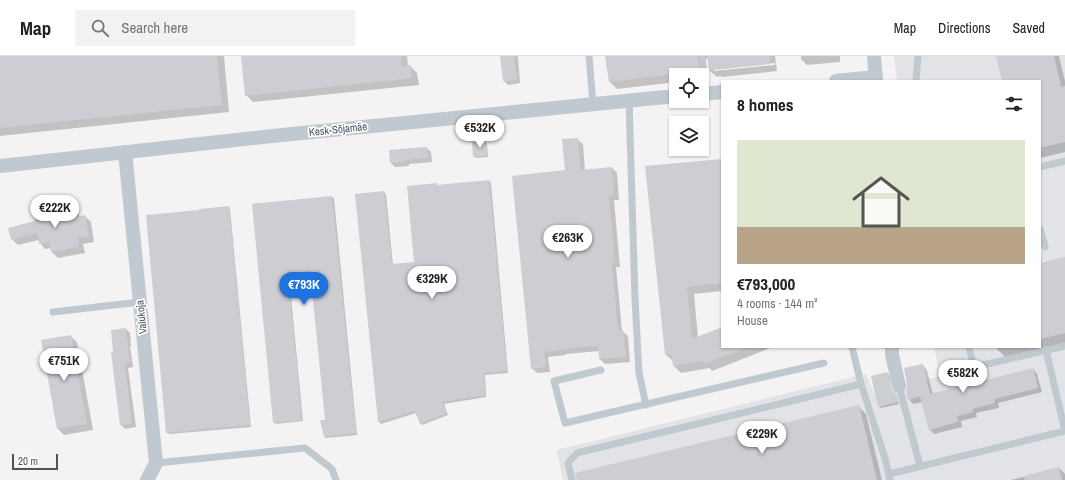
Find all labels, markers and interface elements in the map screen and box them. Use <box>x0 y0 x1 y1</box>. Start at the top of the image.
search box <box>75 10 355 46</box>
text: Map <box>20 15 51 41</box>
icon: search <box>89 17 111 39</box>
text: Search here <box>121 17 188 38</box>
text: Map <box>894 19 916 37</box>
text: Directions <box>938 19 990 37</box>
text: Saved <box>1012 19 1045 37</box>
map controls <box>669 68 709 156</box>
button: locate <box>669 68 709 108</box>
text: 8 homes <box>737 93 794 116</box>
icon: filters <box>1003 93 1025 115</box>
pin: €532K <box>452 115 508 149</box>
button: layers <box>669 116 709 156</box>
street label: Kesk-Sõjamäe <box>308 119 368 139</box>
text: €532K <box>464 119 496 136</box>
icon: home <box>845 166 917 238</box>
pin: €222K <box>27 195 83 229</box>
text: €222K <box>39 199 71 216</box>
pin: €263K <box>540 225 596 259</box>
text: €263K <box>552 229 584 246</box>
pin: €329K <box>404 266 460 300</box>
text: €329K <box>416 270 448 287</box>
pin: €793K <box>276 272 332 306</box>
text: €793,000 <box>737 272 795 295</box>
text: €793K <box>288 276 320 293</box>
text: 4 rooms · 144 m² <box>737 295 818 312</box>
street label: Valukoja <box>132 299 150 335</box>
text: House <box>737 312 768 329</box>
pin: €751K <box>36 348 92 382</box>
text: €751K <box>48 352 80 369</box>
pin: €582K <box>935 360 991 394</box>
text: €582K <box>947 364 979 381</box>
pin: €229K <box>734 421 790 455</box>
text: €229K <box>746 425 778 442</box>
scale bar <box>12 452 58 471</box>
text: 20 m <box>18 454 38 468</box>

